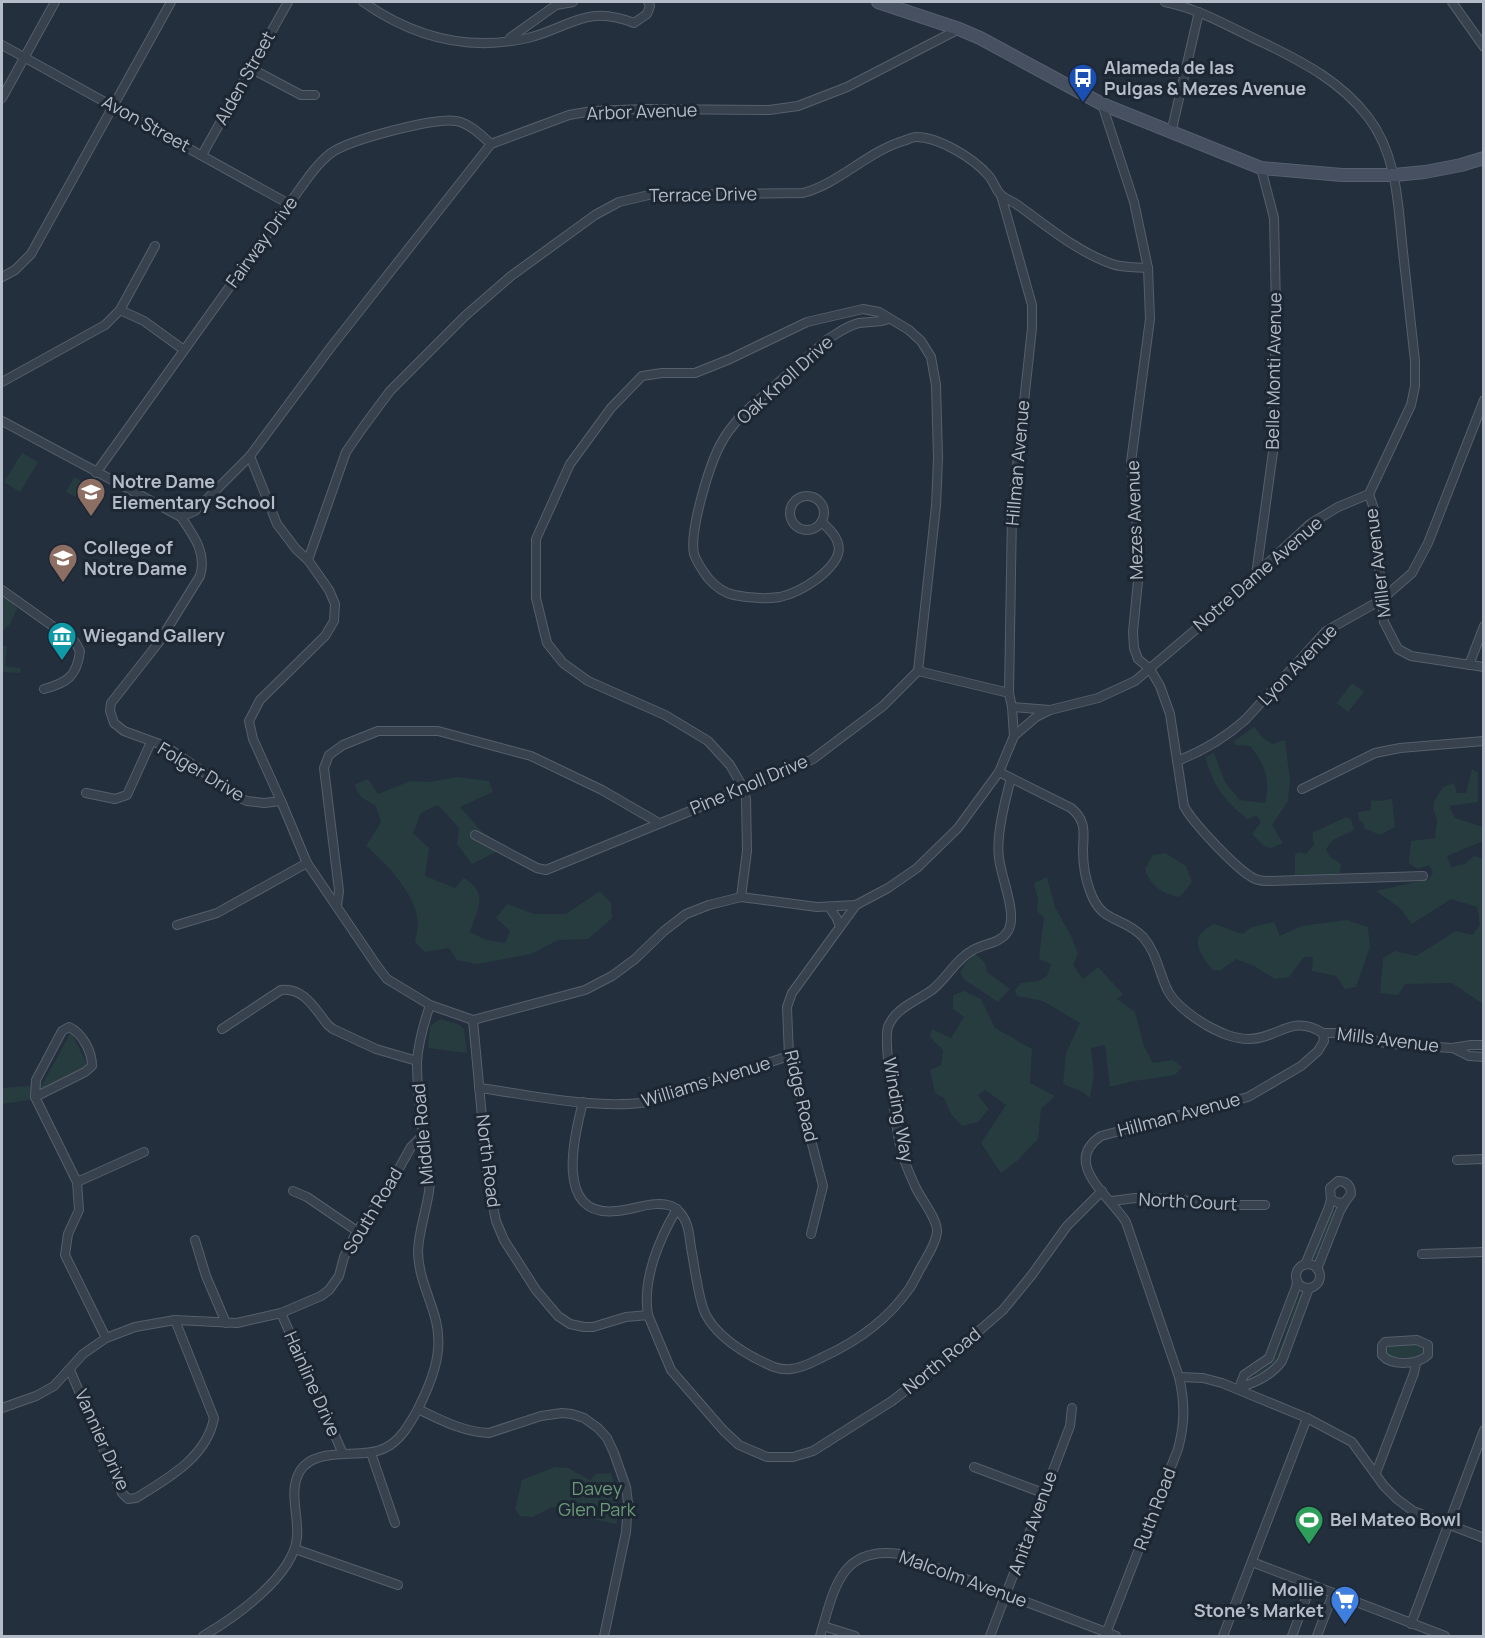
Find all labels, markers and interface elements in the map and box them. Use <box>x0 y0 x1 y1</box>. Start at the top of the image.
street label: Alden Street <box>208 26 280 129</box>
place label: Alameda de las Pulgas & Mezes Avenue <box>1104 55 1307 100</box>
bus stop icon: Alameda de las Pulgas & Mezes Avenue <box>1067 62 1099 104</box>
street label: Avon Street <box>98 89 195 157</box>
street label: Arbor Avenue <box>586 97 698 125</box>
street label: Terrace Drive <box>649 181 757 207</box>
street label: Fairway Drive <box>220 191 302 292</box>
street label: Belle Monti Avenue <box>1260 292 1286 450</box>
street label: Oak Knoll Drive <box>731 330 838 429</box>
street label: Hillman Avenue <box>1000 399 1034 527</box>
street label: Mezes Avenue <box>1120 460 1148 580</box>
place label: Notre Dame Elementary School <box>112 469 275 514</box>
school or university icon: Notre Dame Elementary School <box>75 476 107 518</box>
street label: Miller Avenue <box>1358 507 1396 619</box>
street label: Notre Dame Avenue <box>1188 511 1327 636</box>
place label: College of Notre Dame <box>84 535 187 580</box>
school or university icon: College of Notre Dame <box>47 542 79 584</box>
street label: Lyon Avenue <box>1253 619 1342 710</box>
museum icon: Wiegand Gallery <box>46 620 78 662</box>
place label: Wiegand Gallery <box>83 623 225 647</box>
street label: Folger Drive <box>154 736 249 806</box>
street label: Pine Knoll Drive <box>686 748 811 820</box>
street label: Mills Avenue <box>1336 1021 1440 1057</box>
street label: Ridge Road <box>780 1047 824 1144</box>
street label: Williams Avenue <box>638 1050 773 1112</box>
street label: Winding Way <box>878 1055 920 1165</box>
street label: Middle Road <box>406 1082 438 1186</box>
street label: Hillman Avenue <box>1115 1086 1243 1142</box>
street label: North Road <box>471 1113 507 1209</box>
street label: South Road <box>337 1163 407 1258</box>
street label: North Court <box>1138 1186 1238 1216</box>
street label: North Road <box>897 1321 985 1399</box>
street label: Hainline Drive <box>279 1327 347 1440</box>
street label: Vannier Drive <box>70 1385 136 1494</box>
street label: Ruth Road <box>1127 1464 1181 1553</box>
street label: Anita Avenue <box>1002 1467 1062 1578</box>
park label: Davey Glen Park <box>558 1476 637 1521</box>
sports icon: Bel Mateo Bowl <box>1293 1504 1325 1546</box>
place label: Bel Mateo Bowl <box>1330 1507 1461 1531</box>
street label: Malcolm Avenue <box>896 1544 1031 1612</box>
place label: Mollie Stone's Market <box>1194 1577 1324 1622</box>
supermarket icon: Mollie Stone's Market <box>1329 1584 1361 1626</box>

